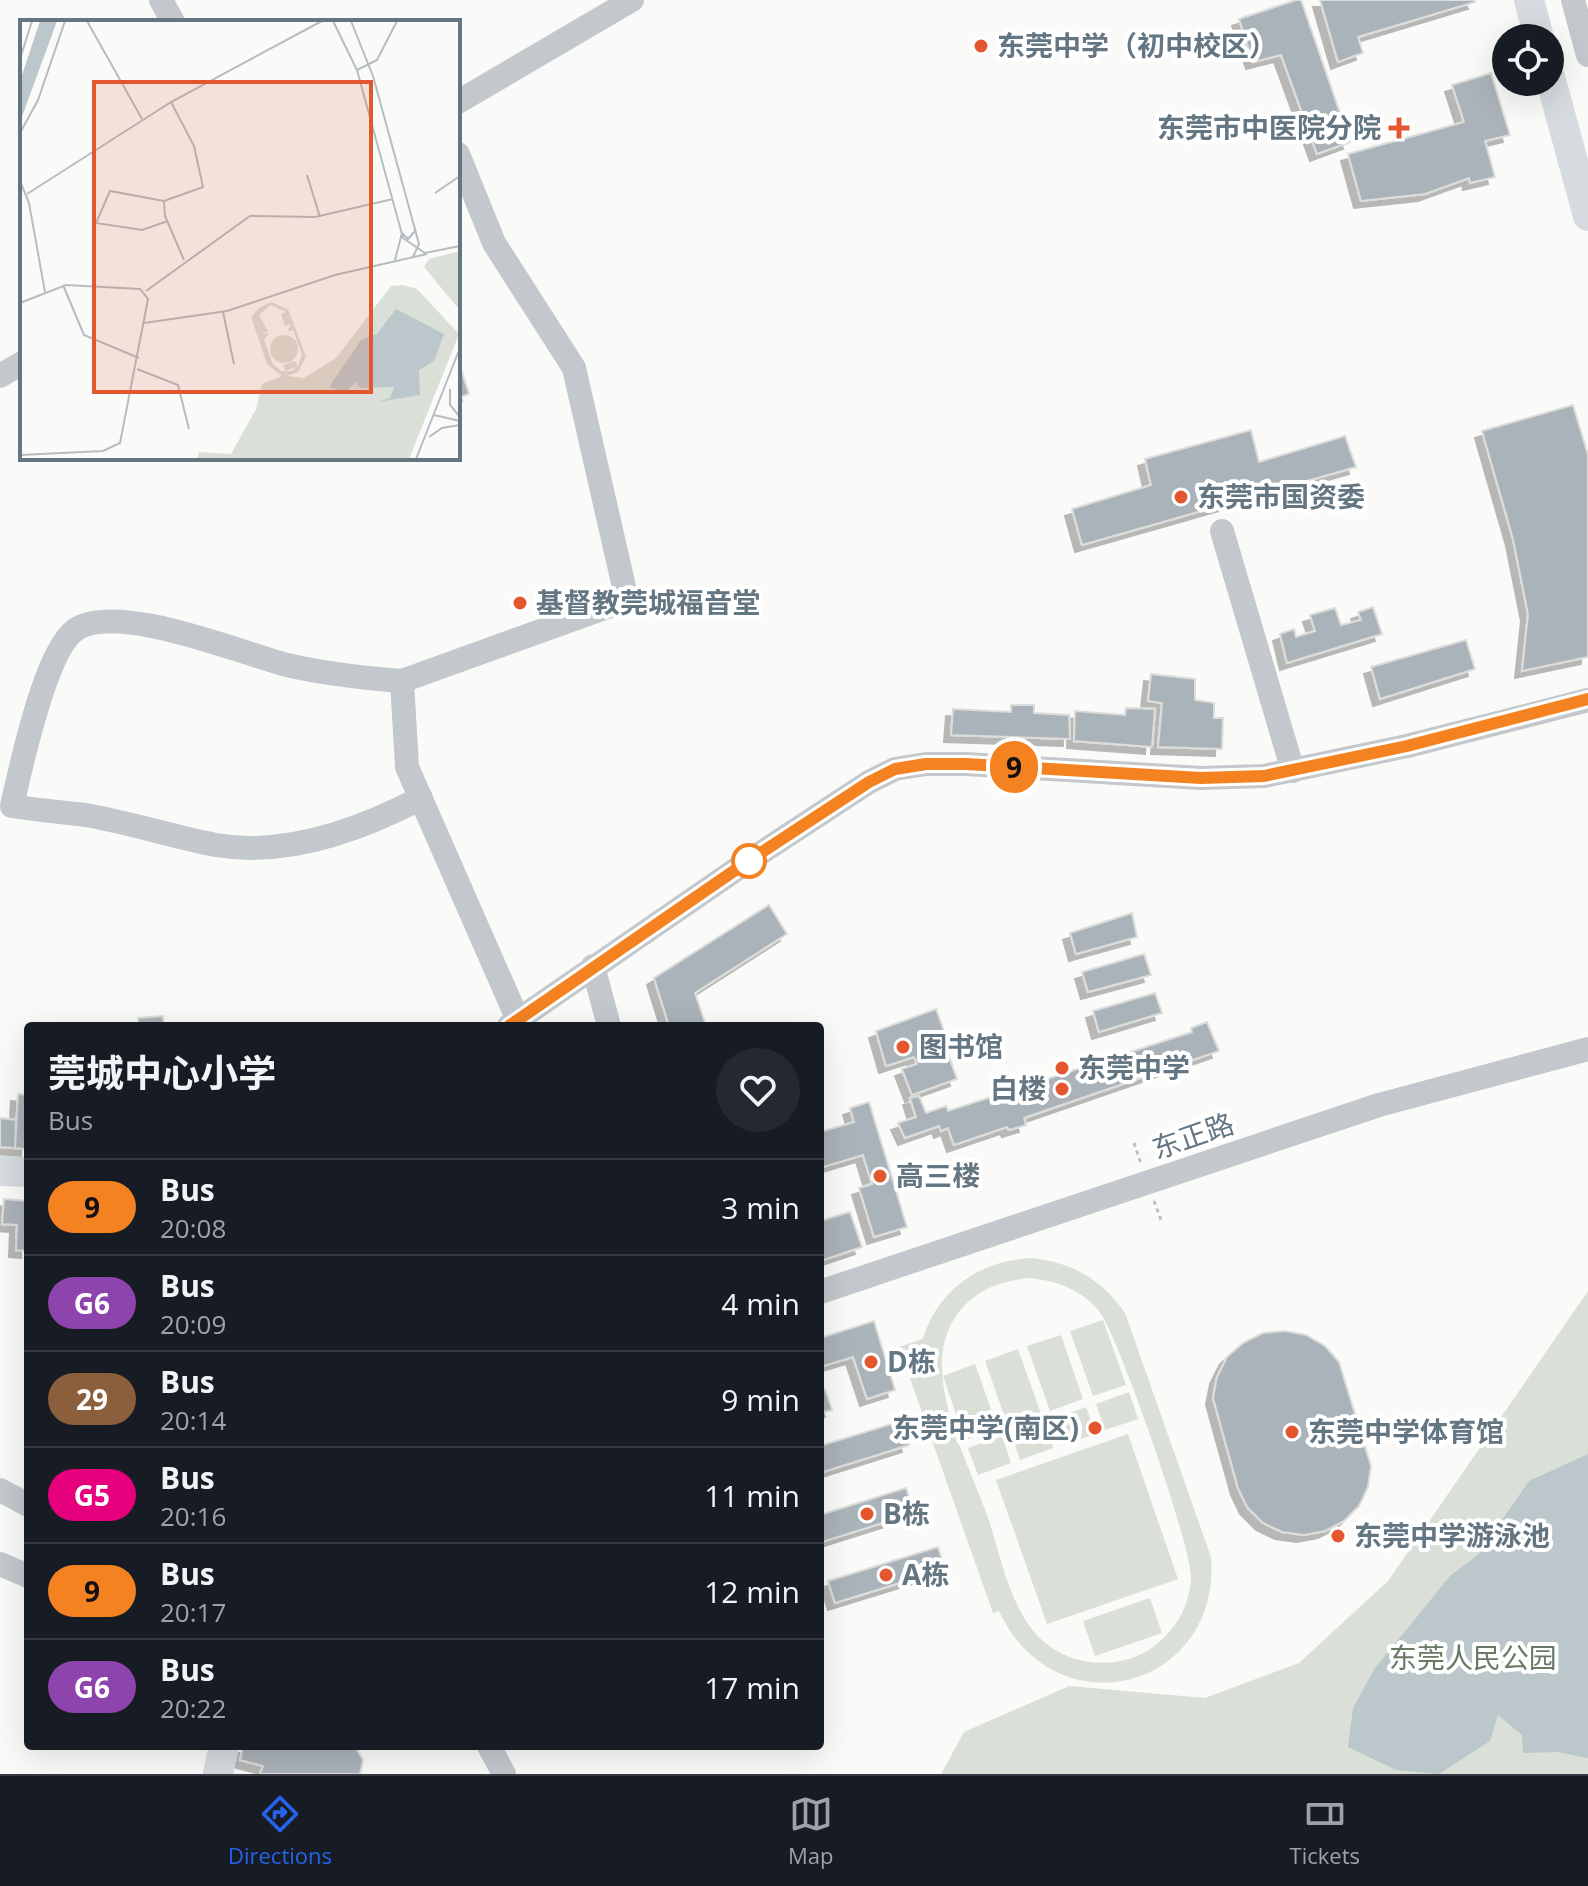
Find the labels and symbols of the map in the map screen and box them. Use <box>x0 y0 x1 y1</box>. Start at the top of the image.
inset map <box>20 20 460 460</box>
place label: 东莞中学（初中校区） <box>997 26 1277 64</box>
marker: 东莞中学（初中校区） <box>972 37 990 55</box>
place label: 东莞市中医院分院 <box>1157 108 1381 146</box>
marker: 东莞市中医院分院 <box>1388 117 1410 139</box>
place label: 东莞市国资委 <box>1197 477 1365 515</box>
marker: 东莞市国资委 <box>1172 488 1190 506</box>
place label: 基督教莞城福音堂 <box>536 583 760 621</box>
marker: 基督教莞城福音堂 <box>511 594 529 612</box>
line badge: 9 <box>988 741 1040 793</box>
unlabelled marker <box>732 844 766 878</box>
place label: 图书馆 <box>919 1027 1003 1065</box>
marker: 图书馆 <box>894 1038 912 1056</box>
place label: 东莞中学 <box>1078 1048 1190 1086</box>
marker: 东莞中学 <box>1053 1059 1071 1077</box>
place label: 白楼 <box>990 1069 1046 1107</box>
marker: 白楼 <box>1053 1080 1071 1098</box>
street label: 东正路 <box>1147 1103 1239 1167</box>
place label: 高三楼 <box>896 1156 980 1194</box>
marker: 高三楼 <box>871 1167 889 1185</box>
place label: D栋 <box>887 1342 936 1380</box>
marker: D栋 <box>862 1353 880 1371</box>
place label: 东莞中学(南区) <box>892 1408 1079 1446</box>
place label: 东莞中学体育馆 <box>1308 1412 1504 1450</box>
marker: 东莞中学(南区) <box>1086 1419 1104 1437</box>
marker: 东莞中学体育馆 <box>1283 1423 1301 1441</box>
place label: B栋 <box>883 1494 930 1532</box>
marker: B栋 <box>858 1505 876 1523</box>
place label: 东莞中学游泳池 <box>1354 1516 1550 1554</box>
marker: 东莞中学游泳池 <box>1329 1527 1347 1545</box>
place label: A栋 <box>902 1555 949 1593</box>
marker: A栋 <box>877 1566 895 1584</box>
park label: 东莞人民公园 <box>1389 1638 1557 1676</box>

